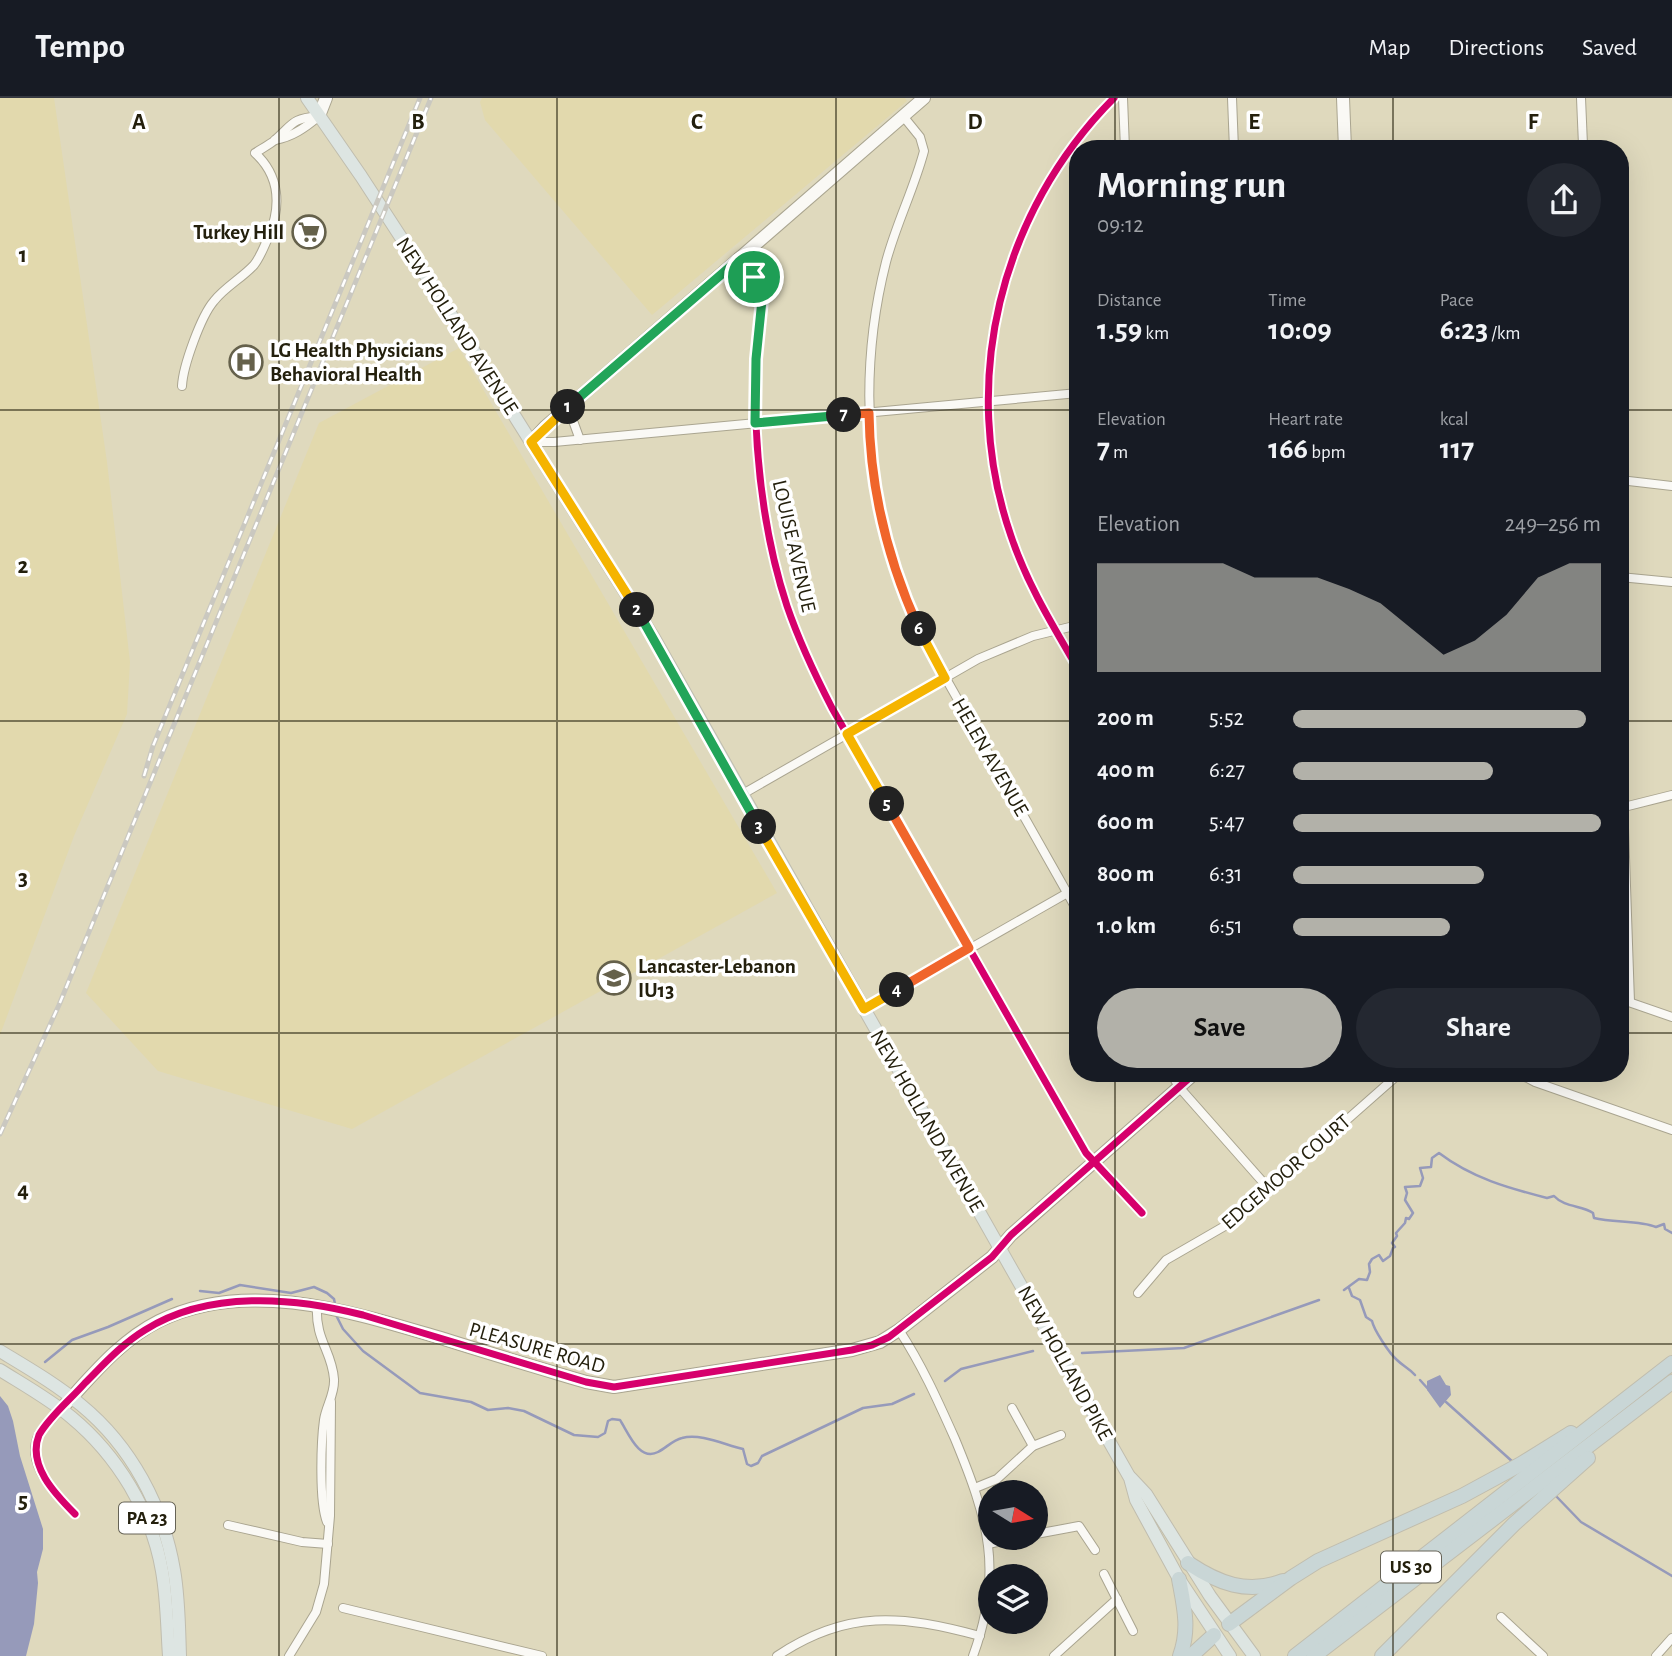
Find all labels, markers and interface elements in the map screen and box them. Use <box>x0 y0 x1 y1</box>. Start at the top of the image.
text: Tempo <box>35 31 125 64</box>
text: Map <box>1368 36 1410 60</box>
text: Directions <box>1448 36 1544 60</box>
text: Saved <box>1582 36 1637 60</box>
text: A <box>132 111 146 134</box>
text: B <box>411 111 425 134</box>
text: C <box>691 111 703 134</box>
text: D <box>967 111 983 134</box>
text: E <box>1248 111 1260 134</box>
text: F <box>1528 111 1539 134</box>
button: share <box>1527 163 1601 237</box>
text: Morning run <box>1097 167 1286 205</box>
supermarket icon: Turkey Hill <box>290 213 328 251</box>
text: 09:12 <box>1097 214 1144 237</box>
place label: Turkey Hill <box>193 222 284 243</box>
street label: NEW HOLLAND AVENUE <box>392 234 522 418</box>
text: 1 <box>19 244 27 267</box>
pin <box>724 247 784 307</box>
icon: arrive <box>735 258 773 296</box>
text: Distance <box>1097 291 1161 310</box>
text: Time <box>1268 291 1306 310</box>
text: Pace <box>1440 291 1474 310</box>
text: 1.59 <box>1097 315 1142 345</box>
text: 10:09 <box>1268 315 1332 345</box>
text: 6:23 <box>1440 315 1488 345</box>
text: km <box>1142 324 1169 343</box>
text: /km <box>1488 324 1521 343</box>
place label: LG Health Physicians Behavioral Health <box>270 340 444 385</box>
hospital icon: LG Health Physicians Behavioral Health <box>227 343 265 381</box>
pin: 1 <box>550 390 586 424</box>
text: 1 <box>564 397 571 416</box>
pin: 7 <box>826 398 862 432</box>
text: 7 <box>839 405 848 424</box>
text: Elevation <box>1097 410 1166 429</box>
text: Heart rate <box>1268 410 1343 429</box>
text: kcal <box>1440 410 1469 429</box>
text: 7 <box>1097 434 1110 464</box>
text: 166 <box>1268 434 1308 464</box>
text: 117 <box>1440 434 1474 464</box>
text: m <box>1110 443 1128 462</box>
text: bpm <box>1308 443 1346 462</box>
street label: LOUISE AVENUE <box>769 478 819 614</box>
text: Elevation <box>1097 513 1180 536</box>
text: 249–256 m <box>1505 513 1601 536</box>
text: 2 <box>18 555 29 578</box>
pin: 2 <box>620 592 654 628</box>
text: 2 <box>632 600 641 619</box>
pin: 6 <box>902 612 936 646</box>
text: 6 <box>914 619 923 638</box>
street label: HELEN AVENUE <box>948 694 1032 820</box>
text: 200 m <box>1097 707 1154 730</box>
text: 5:52 <box>1209 707 1244 730</box>
text: 400 m <box>1097 759 1155 782</box>
text: 6:27 <box>1209 759 1245 782</box>
pin: 5 <box>870 786 904 822</box>
text: 5 <box>882 794 891 813</box>
pin: 3 <box>742 810 776 844</box>
text: 600 m <box>1097 811 1154 834</box>
text: 5:47 <box>1209 811 1245 834</box>
text: 3 <box>754 817 763 836</box>
text: 800 m <box>1097 863 1154 886</box>
text: 6:31 <box>1209 863 1242 886</box>
text: 3 <box>18 867 28 890</box>
text: 1.0 km <box>1097 915 1156 938</box>
text: 6:51 <box>1209 915 1243 938</box>
place label: Lancaster-Lebanon IU13 <box>638 956 796 1001</box>
school or university icon: Lancaster-Lebanon IU13 <box>595 959 633 997</box>
pin: 4 <box>880 972 914 1008</box>
text: 4 <box>892 980 901 999</box>
button: Save <box>1097 988 1342 1068</box>
button: Share <box>1356 988 1601 1068</box>
street label: NEW HOLLAND AVENUE <box>866 1026 988 1216</box>
street label: EDGEMOOR COURT <box>1217 1110 1355 1234</box>
text: 4 <box>17 1179 29 1202</box>
street label: NEW HOLLAND PIKE <box>1014 1282 1116 1444</box>
street label: PLEASURE ROAD <box>467 1319 607 1377</box>
north arrow <box>978 1480 1048 1550</box>
map controls <box>978 1480 1048 1634</box>
text: 5 <box>18 1490 28 1513</box>
road number: PA 23 <box>119 1502 175 1534</box>
road number: US 30 <box>1381 1552 1441 1582</box>
button: layers <box>978 1564 1048 1634</box>

